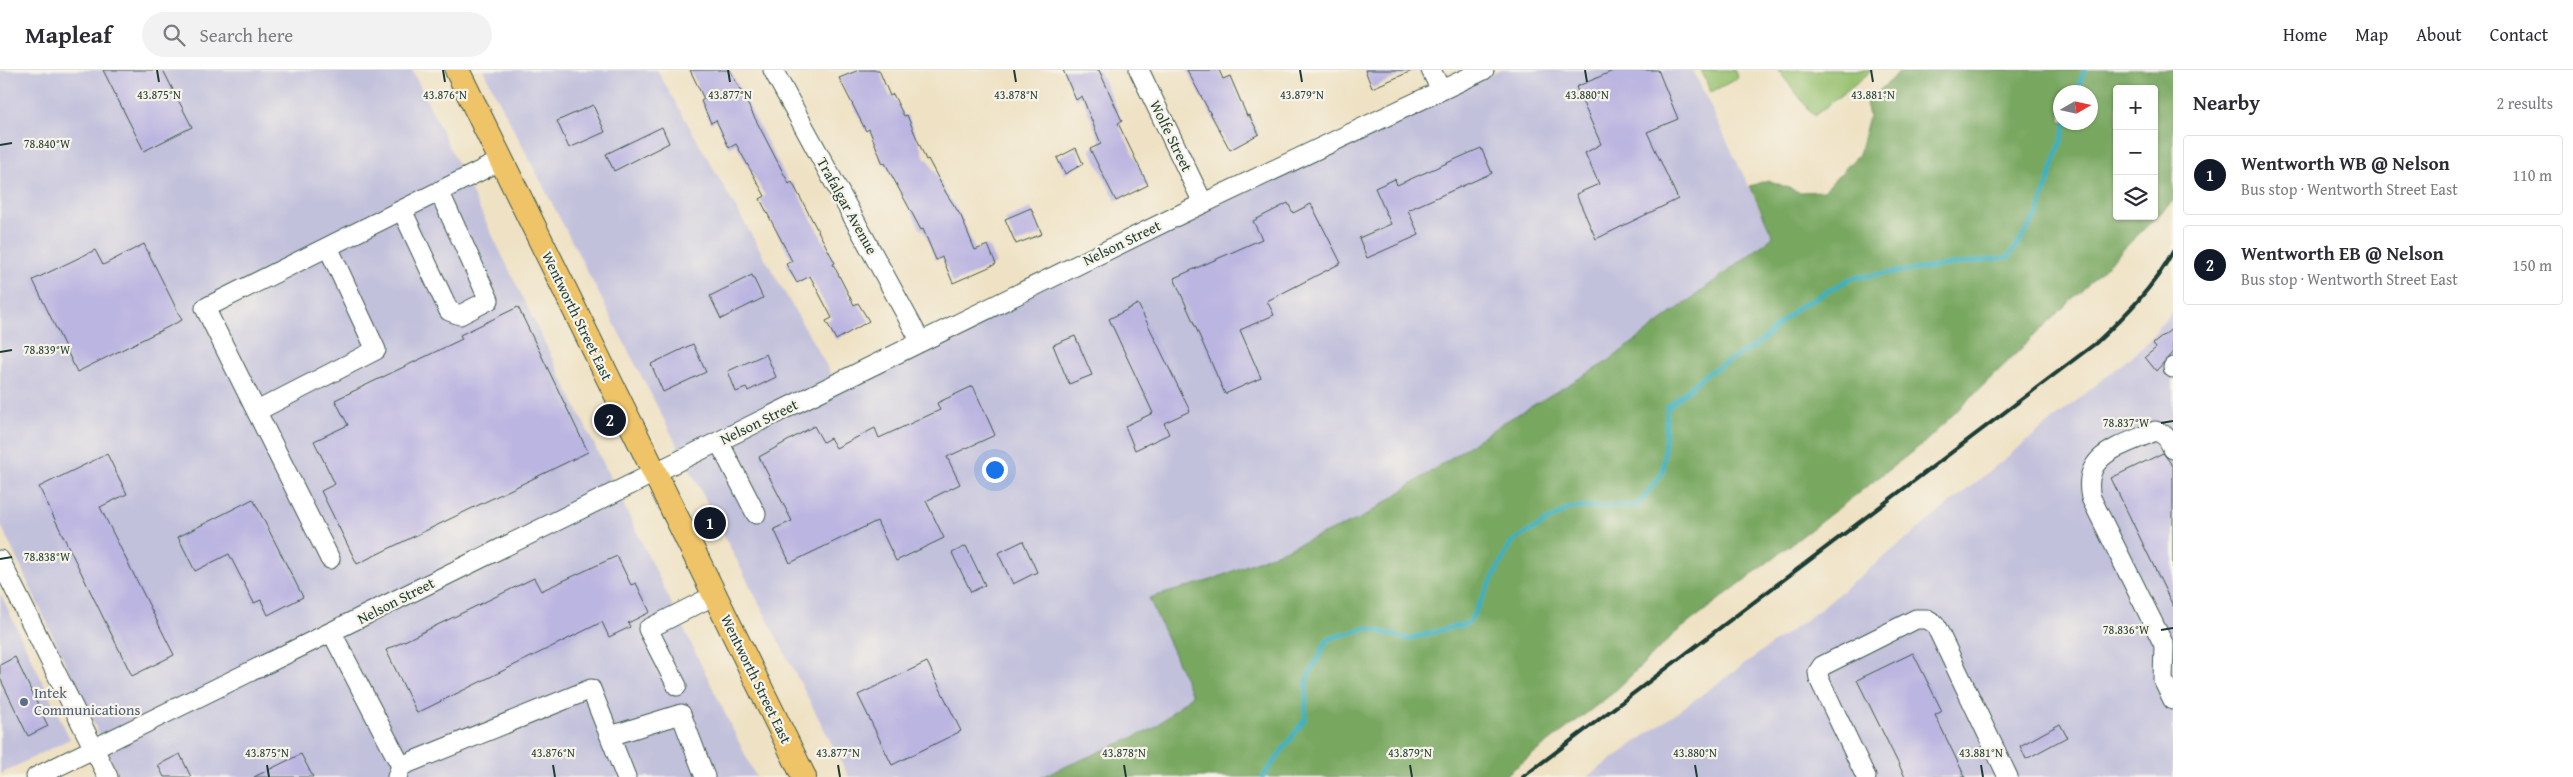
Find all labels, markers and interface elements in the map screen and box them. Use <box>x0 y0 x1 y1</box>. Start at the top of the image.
search box <box>142 12 492 57</box>
text: Mapleaf <box>25 17 112 52</box>
icon: search <box>160 21 188 49</box>
text: Search here <box>200 21 293 49</box>
text: Home <box>2283 21 2327 48</box>
text: Map <box>2355 21 2388 48</box>
text: About <box>2416 21 2462 48</box>
text: Contact <box>2490 21 2548 48</box>
north arrow <box>2053 85 2098 130</box>
map controls <box>2113 85 2158 220</box>
button: + <box>2113 85 2158 130</box>
text: 43.875°N <box>137 86 181 103</box>
text: 43.876°N <box>423 86 467 103</box>
text: 43.877°N <box>708 86 752 103</box>
text: 43.878°N <box>994 86 1038 103</box>
text: 43.879°N <box>1280 86 1324 103</box>
text: 43.880°N <box>1565 86 1609 103</box>
text: 43.881°N <box>1851 86 1895 103</box>
text: Nearby <box>2193 87 2260 118</box>
text: 2 results <box>2496 91 2553 115</box>
street label: Wolfe Street <box>1145 97 1198 176</box>
button: − <box>2113 130 2158 175</box>
text: 78.840°W <box>24 135 71 152</box>
text: Wentworth WB @ Nelson <box>2241 149 2450 177</box>
street label: Trafalgar Avenue <box>812 154 883 258</box>
text: 1 <box>2206 163 2214 187</box>
text: 110 m <box>2512 163 2552 187</box>
button: layers <box>2113 175 2158 220</box>
text: Bus stop · Wentworth Street East <box>2241 177 2458 201</box>
street label: Nelson Street <box>1079 214 1165 270</box>
text: Wentworth EB @ Nelson <box>2241 239 2444 267</box>
street label: Wentworth Street East <box>537 248 618 385</box>
text: 2 <box>2206 253 2214 277</box>
text: 150 m <box>2512 253 2552 277</box>
text: Bus stop · Wentworth Street East <box>2241 267 2458 291</box>
text: 78.839°W <box>24 341 71 358</box>
street label: Nelson Street <box>716 393 802 449</box>
pin: 2 <box>594 401 626 439</box>
text: 78.837°W <box>2103 414 2150 431</box>
your location <box>982 457 1008 483</box>
pin: 1 <box>694 504 726 542</box>
text: 78.838°W <box>24 548 71 565</box>
street label: Nelson Street <box>353 572 439 629</box>
street label: Wentworth Street East <box>716 611 797 748</box>
text: 78.836°W <box>2103 621 2150 638</box>
place label: Intek Communications <box>34 682 140 720</box>
marker: Intek Communications <box>18 696 30 708</box>
text: 43.875°N <box>245 744 289 761</box>
text: 43.876°N <box>531 744 575 761</box>
text: 43.877°N <box>816 744 860 761</box>
text: 43.878°N <box>1102 744 1146 761</box>
text: 43.879°N <box>1388 744 1432 761</box>
text: 43.880°N <box>1673 744 1717 761</box>
text: 43.881°N <box>1959 744 2003 761</box>

